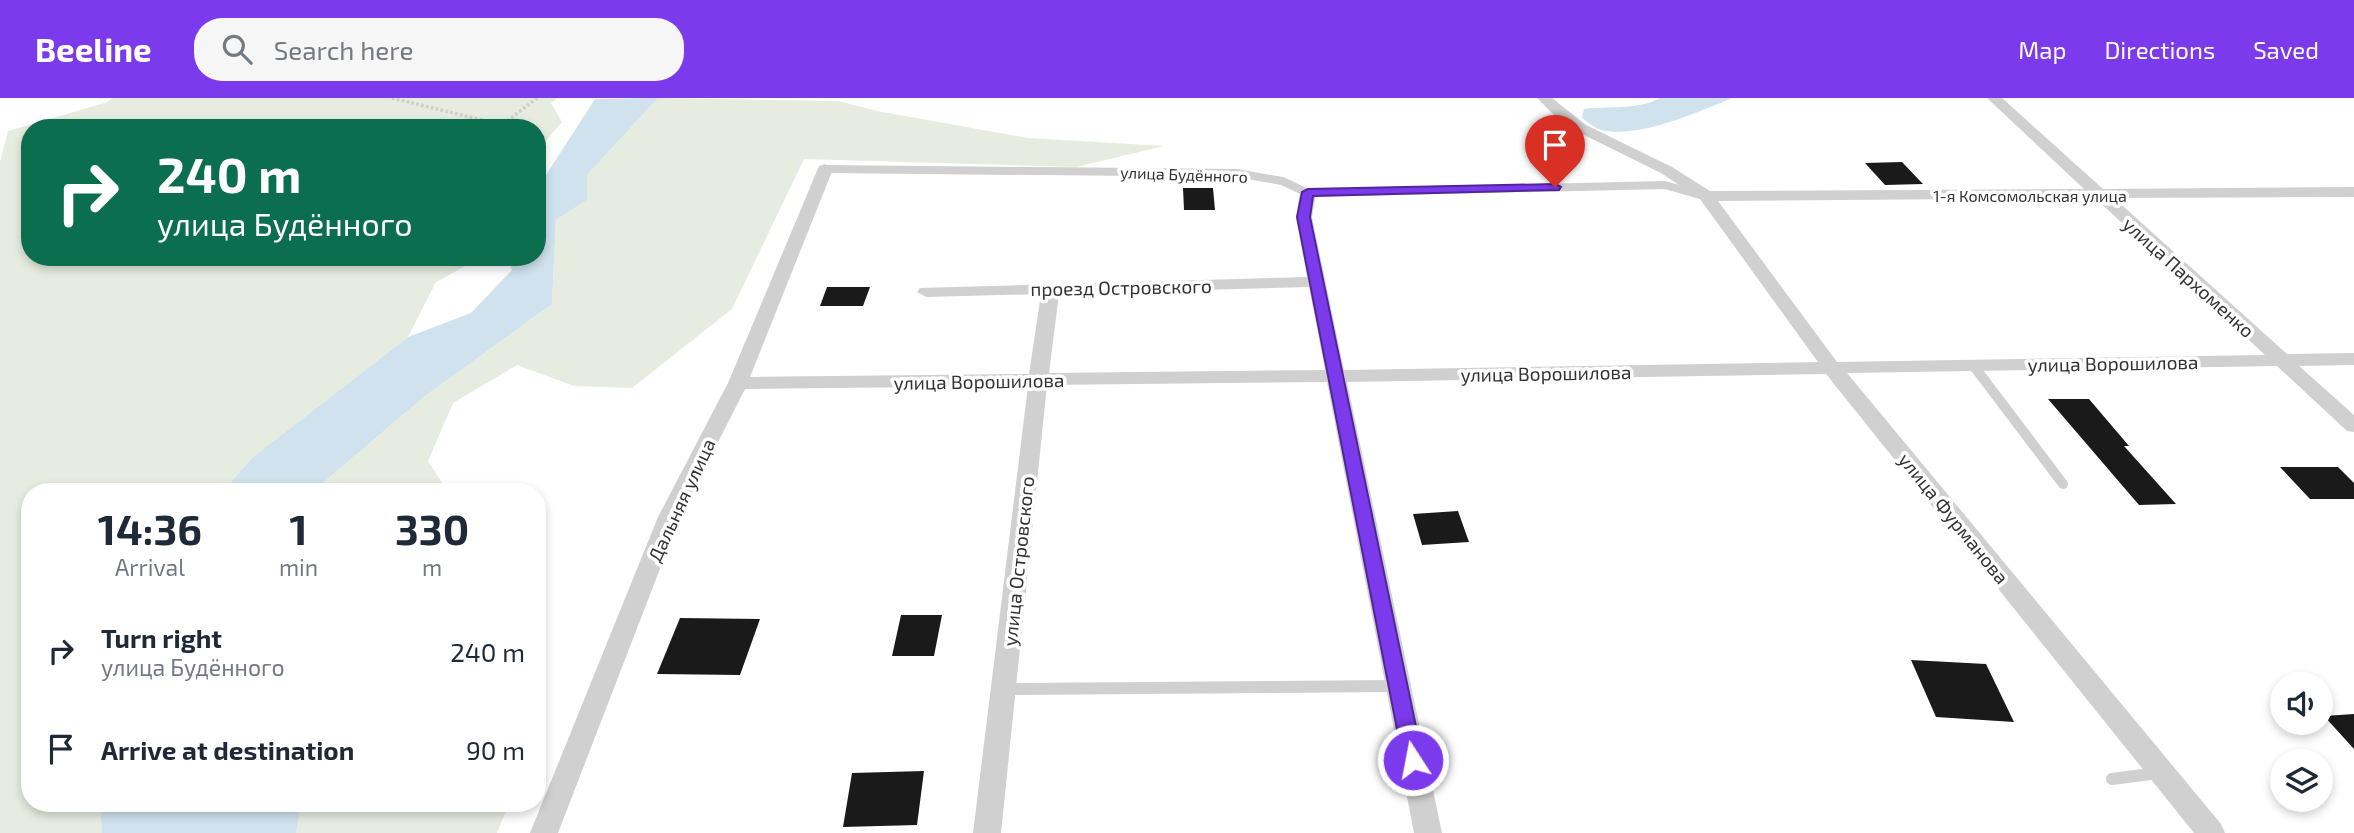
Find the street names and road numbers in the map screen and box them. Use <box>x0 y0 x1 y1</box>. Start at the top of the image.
street label: улица Будённого <box>1120 162 1248 187</box>
street label: 1-я Комсомольская улица <box>1933 186 2127 206</box>
street label: улица Пархоменко <box>2118 212 2259 343</box>
street label: проезд Островского <box>1030 274 1212 300</box>
street label: улица Ворошилова <box>2027 350 2199 377</box>
street label: улица Ворошилова <box>1460 360 1632 387</box>
street label: улица Ворошилова <box>893 368 1065 395</box>
street label: Дальняя улица <box>642 435 720 566</box>
street label: улица Фурманова <box>1893 448 2014 589</box>
street label: улица Островского <box>998 475 1039 647</box>

